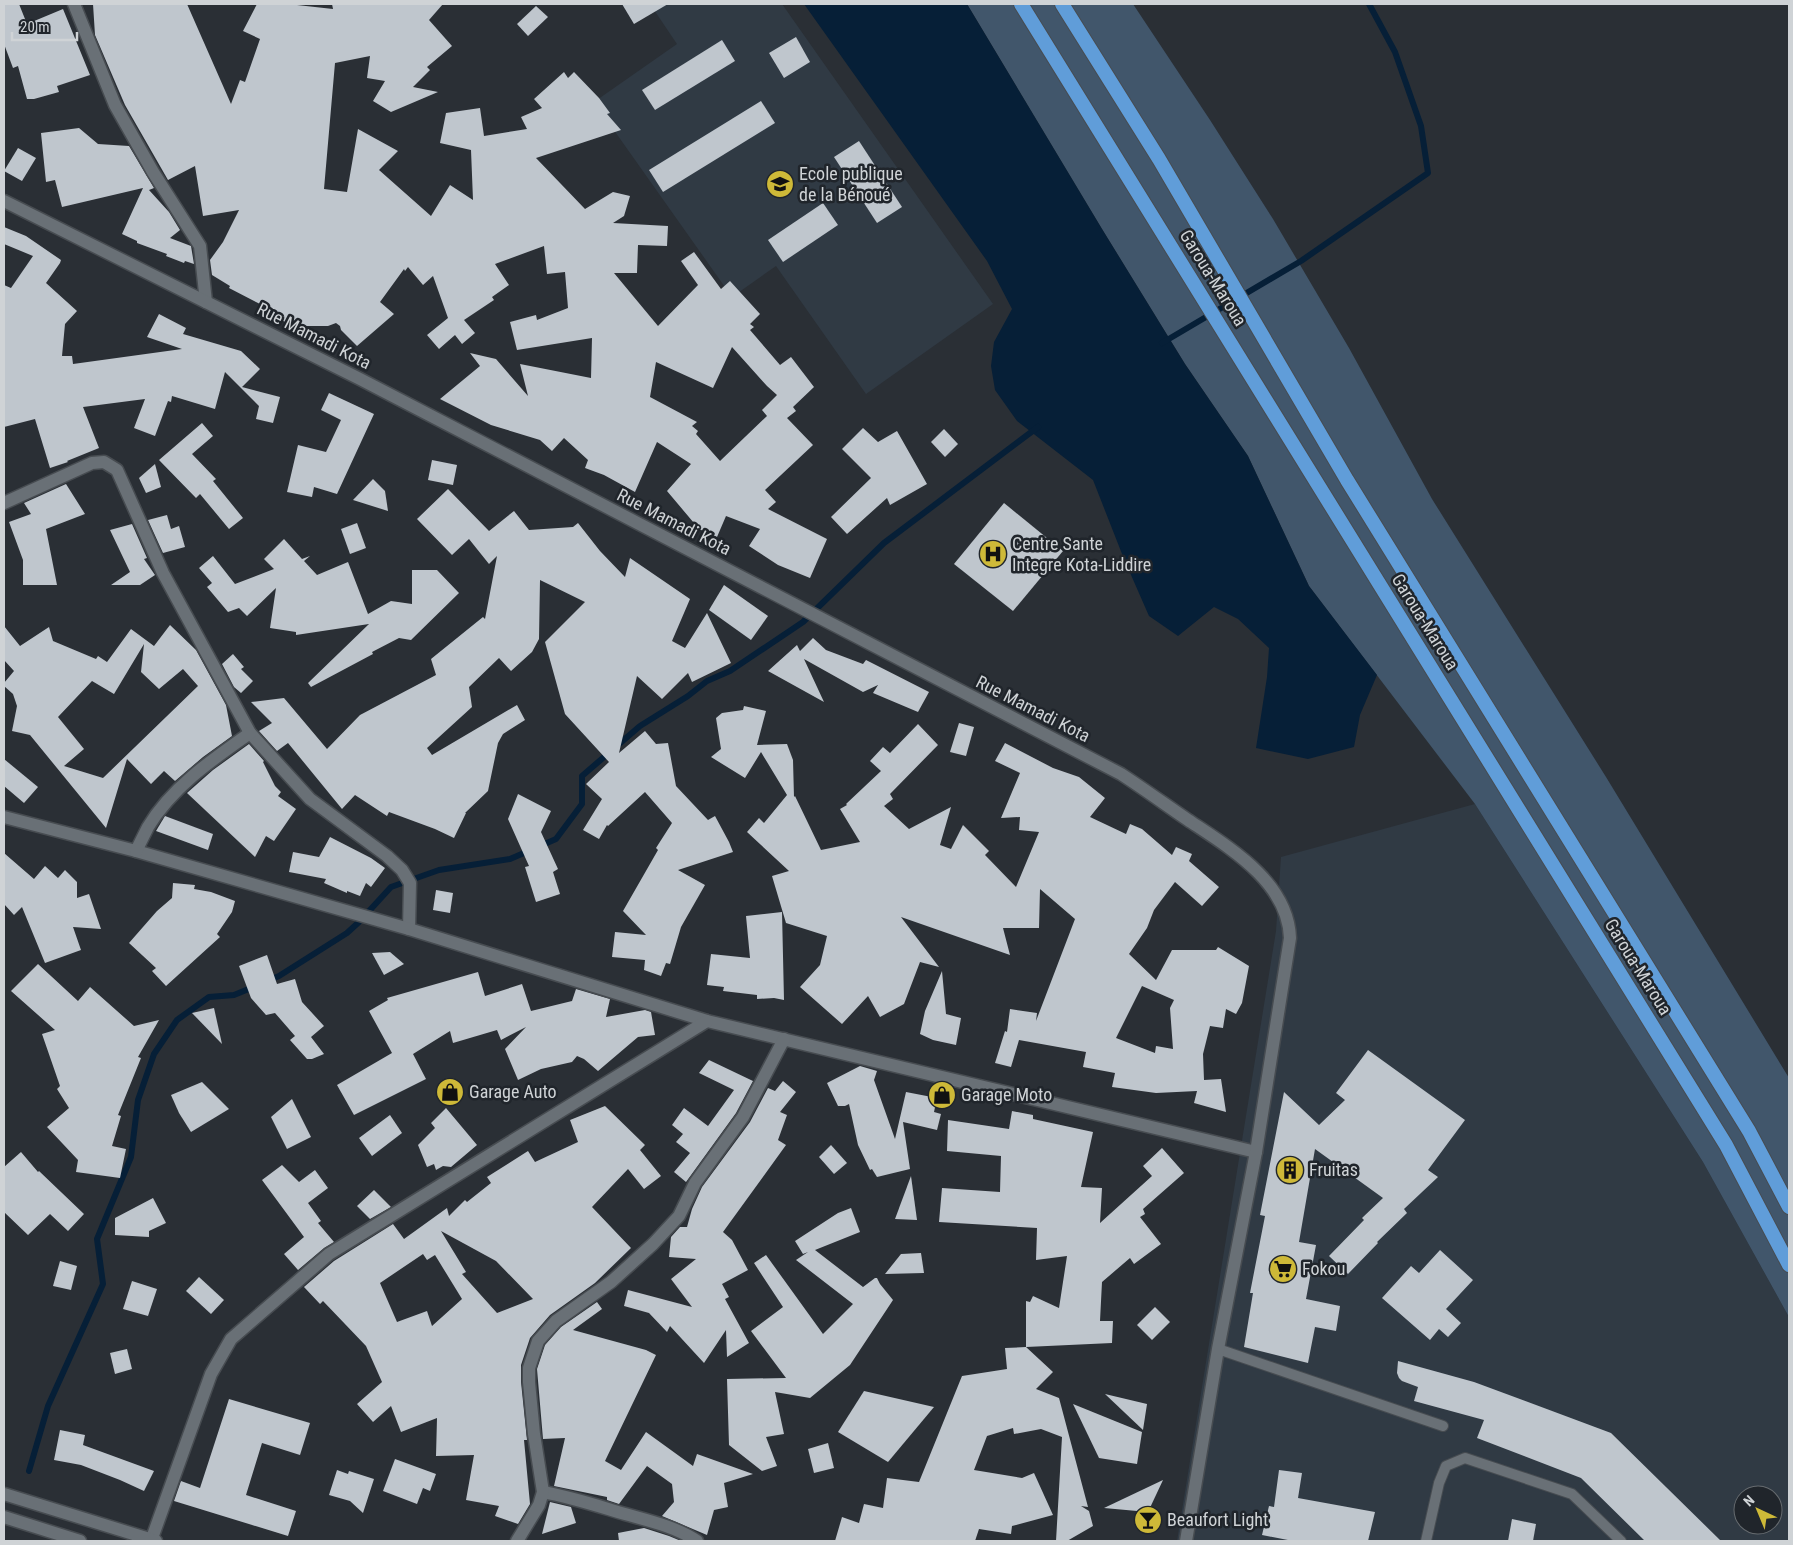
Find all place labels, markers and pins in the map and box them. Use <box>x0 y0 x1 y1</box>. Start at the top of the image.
place label: Ecole publique de la Bénoué <box>799 163 903 205</box>
school or university icon: Ecole publique de la Bénoué <box>765 169 795 199</box>
place label: Centre Sante Integre Kota-Liddire <box>1012 533 1151 575</box>
hospital icon: Centre Sante Integre Kota-Liddire <box>978 539 1008 569</box>
shop icon: Garage Auto <box>435 1077 465 1107</box>
shop icon: Garage Moto <box>927 1080 957 1110</box>
place label: Garage Auto <box>469 1081 557 1102</box>
place label: Garage Moto <box>961 1084 1052 1105</box>
building icon: Fruitas <box>1275 1155 1305 1185</box>
place label: Fruitas <box>1309 1159 1358 1180</box>
supermarket icon: Fokou <box>1268 1254 1298 1284</box>
place label: Fokou <box>1302 1258 1345 1279</box>
bar icon: Beaufort Light <box>1133 1505 1163 1535</box>
place label: Beaufort Light <box>1167 1509 1268 1530</box>

